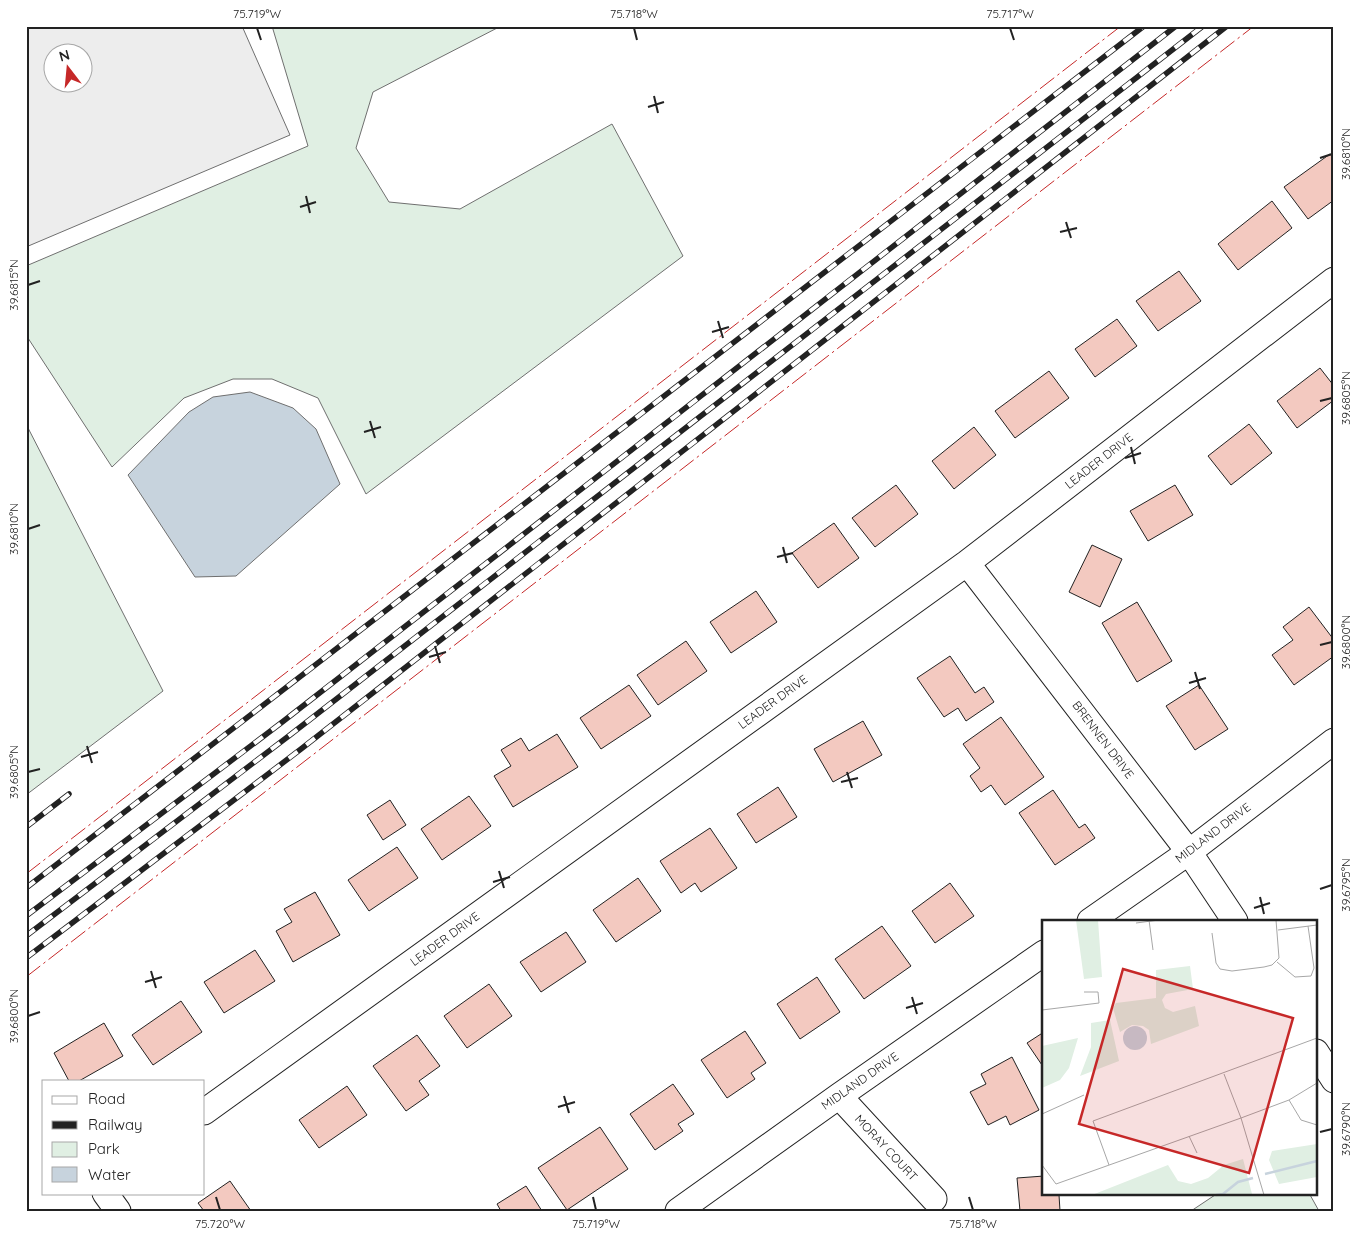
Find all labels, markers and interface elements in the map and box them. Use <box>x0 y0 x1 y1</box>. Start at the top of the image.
text: 75.719°W <box>233 6 281 21</box>
text: 75.718°W <box>610 6 658 21</box>
text: 75.717°W <box>986 6 1034 21</box>
north arrow <box>42 42 92 92</box>
text: N <box>57 45 72 66</box>
text: 39.6810°N <box>1338 128 1353 180</box>
text: 39.6815°N <box>6 259 21 311</box>
text: 39.6805°N <box>1338 371 1353 425</box>
street label: LEADER DRIVE <box>1062 429 1136 492</box>
text: 39.6810°N <box>6 503 21 555</box>
text: 39.6800°N <box>1338 615 1353 669</box>
street label: LEADER DRIVE <box>735 671 811 732</box>
street label: BRENNEN DRIVE <box>1069 698 1138 782</box>
text: 39.6805°N <box>6 745 21 799</box>
street label: MIDLAND DRIVE <box>1172 799 1254 866</box>
text: 39.6795°N <box>1338 858 1353 912</box>
street label: LEADER DRIVE <box>407 908 483 969</box>
inset map <box>1042 920 1318 1194</box>
text: 39.6800°N <box>6 989 21 1043</box>
street label: MIDLAND DRIVE <box>818 1048 901 1113</box>
legend <box>42 1080 205 1194</box>
text: Road <box>88 1089 125 1108</box>
text: 39.6790°N <box>1338 1102 1353 1156</box>
street label: MORAY COURT <box>852 1111 921 1184</box>
text: Railway <box>88 1115 143 1134</box>
text: Park <box>88 1139 120 1158</box>
text: Water <box>88 1165 131 1184</box>
text: 75.720°W <box>195 1216 245 1231</box>
text: 75.719°W <box>572 1216 620 1231</box>
text: 75.718°W <box>949 1216 997 1231</box>

